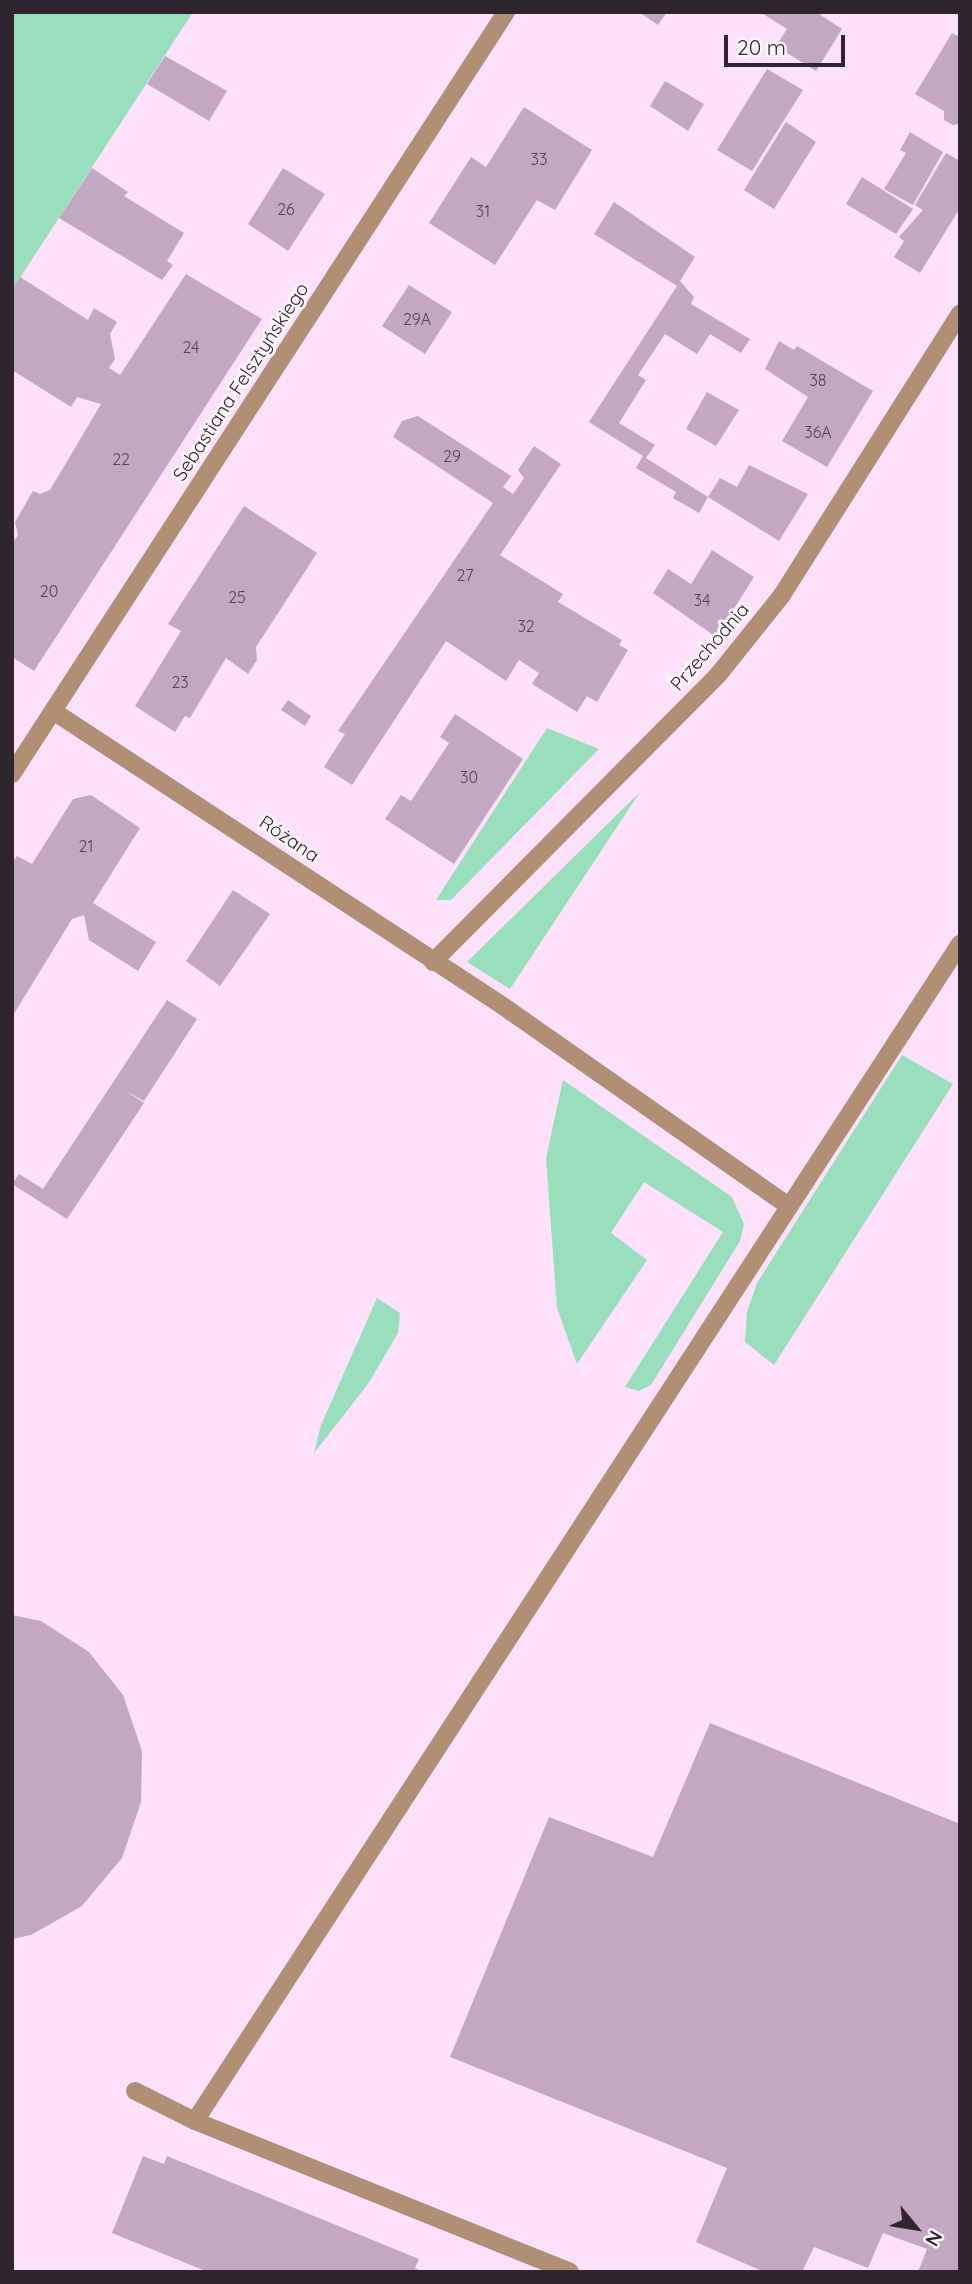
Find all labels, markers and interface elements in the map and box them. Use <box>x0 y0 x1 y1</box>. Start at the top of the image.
scale bar <box>727 21 848 65</box>
text: 20 m <box>737 34 786 60</box>
house number: 33 <box>531 149 547 169</box>
house number: 26 <box>277 199 295 219</box>
house number: 31 <box>476 201 490 221</box>
street label: Sebastiana Felsztyńskiego <box>168 279 314 485</box>
house number: 29A <box>403 309 431 329</box>
house number: 24 <box>182 337 200 357</box>
house number: 38 <box>809 370 827 390</box>
house number: 36A <box>804 422 832 442</box>
house number: 29 <box>443 446 461 466</box>
house number: 22 <box>112 449 130 469</box>
house number: 27 <box>457 565 473 585</box>
house number: 20 <box>40 581 58 601</box>
house number: 25 <box>228 587 246 607</box>
house number: 34 <box>694 590 710 610</box>
street label: Przechodnia <box>666 599 754 695</box>
house number: 32 <box>517 616 535 636</box>
house number: 23 <box>171 672 189 692</box>
house number: 30 <box>460 767 478 787</box>
street label: Różana <box>255 811 323 867</box>
house number: 21 <box>79 836 93 856</box>
north arrow <box>881 2193 951 2263</box>
text: N <box>920 2226 948 2251</box>

